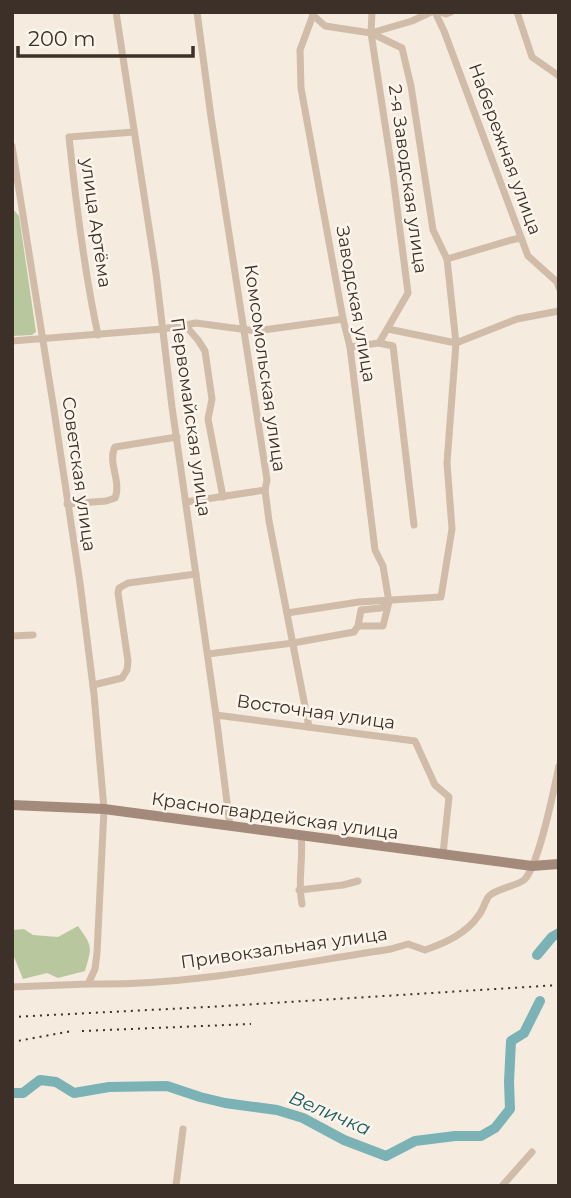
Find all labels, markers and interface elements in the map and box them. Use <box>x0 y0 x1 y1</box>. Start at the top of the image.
scale bar <box>18 14 192 58</box>
text: 200 m <box>28 26 95 51</box>
street label: Набережная улица <box>464 60 546 238</box>
street label: 2-я Заводская улица <box>384 83 432 275</box>
street label: улица Артёма <box>76 156 116 289</box>
street label: Заводская улица <box>331 224 381 384</box>
street label: Комсомольская улица <box>240 263 290 473</box>
street label: Первомайская улица <box>166 316 216 518</box>
street label: Советская улица <box>57 395 101 553</box>
street label: Восточная улица <box>235 690 397 734</box>
street label: Красногвардейская улица <box>150 788 400 844</box>
street label: Привокзальная улица <box>179 923 389 973</box>
water label: Величка <box>286 1086 374 1140</box>

